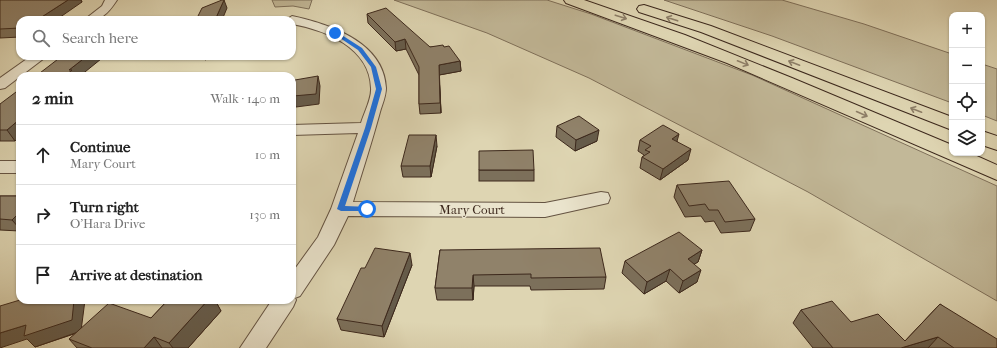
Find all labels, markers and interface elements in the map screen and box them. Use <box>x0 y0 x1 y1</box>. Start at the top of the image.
map controls <box>949 12 985 156</box>
button: + <box>949 12 985 48</box>
one-way arrow <box>615 13 627 21</box>
one-way arrow <box>667 14 679 22</box>
search box <box>16 16 296 60</box>
route end <box>326 24 344 42</box>
icon: search <box>30 27 52 49</box>
text: Search here <box>62 29 138 47</box>
button: − <box>949 48 985 84</box>
one-way arrow <box>789 59 801 67</box>
one-way arrow <box>736 60 748 67</box>
button: locate <box>949 84 985 120</box>
text: 2 min <box>32 88 73 108</box>
text: Walk · 140 m <box>211 91 280 106</box>
one-way arrow <box>910 105 922 113</box>
one-way arrow <box>856 110 868 118</box>
button: layers <box>949 120 985 156</box>
text: Continue <box>70 138 130 156</box>
icon: ahead <box>32 144 54 166</box>
text: 10 m <box>255 147 280 162</box>
text: Mary Court <box>70 156 136 171</box>
text: Turn right <box>70 198 139 216</box>
route start <box>358 200 376 218</box>
street label: Mary Court <box>439 202 505 217</box>
icon: right <box>32 204 54 226</box>
text: 130 m <box>249 207 280 222</box>
text: O'Hara Drive <box>70 216 145 231</box>
icon: arrive <box>32 264 54 286</box>
text: Arrive at destination <box>70 266 202 284</box>

